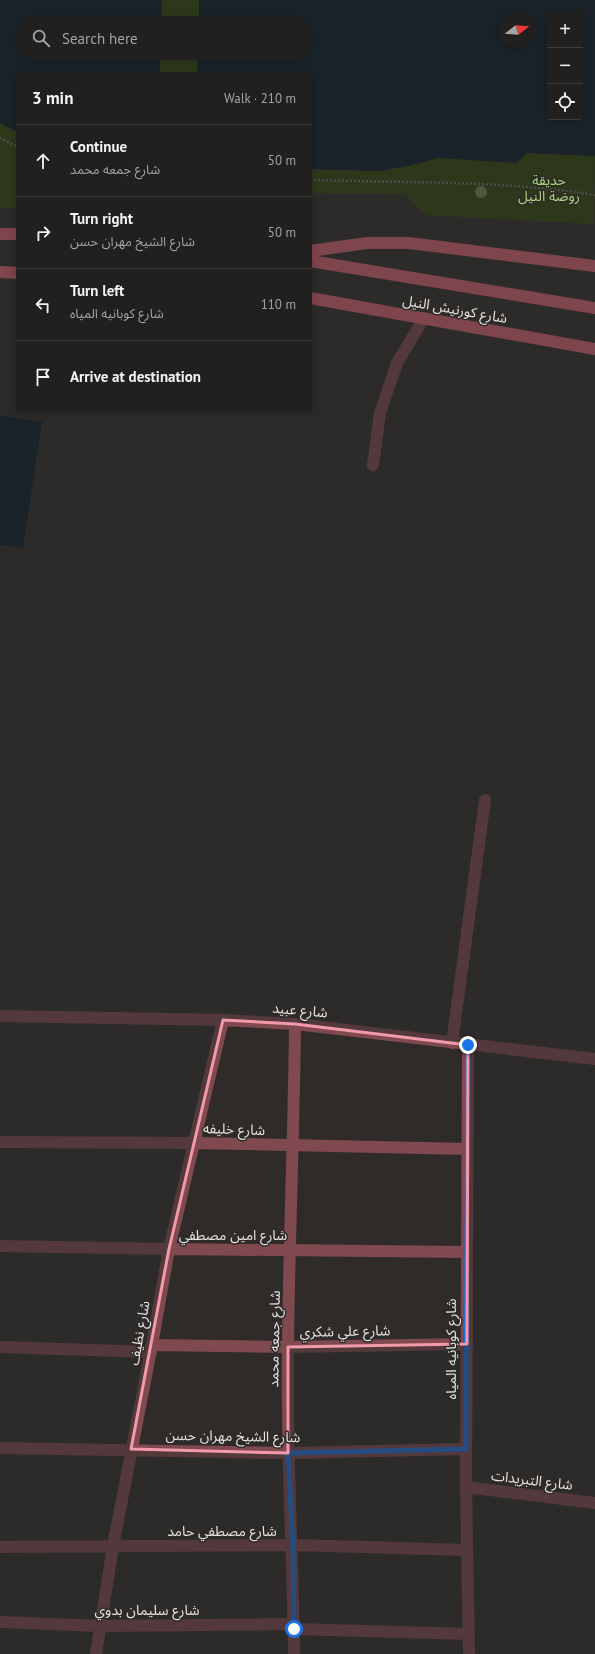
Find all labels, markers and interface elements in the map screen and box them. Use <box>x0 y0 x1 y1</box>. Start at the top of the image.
north arrow <box>499 12 535 48</box>
map controls <box>547 12 583 120</box>
button: + <box>547 12 583 48</box>
search box <box>16 16 312 60</box>
icon: search <box>30 27 52 49</box>
text: Search here <box>62 29 138 48</box>
button: − <box>547 48 583 84</box>
button: locate <box>547 84 583 120</box>
text: 3 min <box>32 87 73 109</box>
text: Walk · 210 m <box>224 90 296 107</box>
text: Continue <box>70 137 127 156</box>
icon: ahead <box>32 150 54 172</box>
text: 50 m <box>268 152 296 169</box>
text: شارع جمعه محمد <box>70 161 160 178</box>
park label: حديقة روضة النيل <box>518 171 580 205</box>
text: Turn right <box>70 209 133 228</box>
icon: right <box>32 222 54 244</box>
text: 50 m <box>268 224 296 241</box>
text: شارع الشيخ مهران حسن <box>70 233 195 250</box>
text: Turn left <box>70 281 124 300</box>
street label: شارع كورنيش النيل <box>401 291 509 329</box>
icon: left <box>32 294 54 316</box>
text: 110 m <box>261 296 296 313</box>
text: شارع كوبانيه المياه <box>70 305 164 322</box>
icon: arrive <box>32 366 54 388</box>
text: Arrive at destination <box>70 367 201 386</box>
street label: شارع عبيد <box>271 999 328 1023</box>
route end <box>459 1036 477 1054</box>
street label: شارع خليفه <box>202 1119 266 1141</box>
street label: شارع امين مصطفي <box>179 1226 287 1246</box>
street label: شارع جمعه محمد <box>264 1290 286 1388</box>
street label: شارع نظيف <box>124 1299 156 1367</box>
street label: شارع كوبانيه المياه <box>442 1299 462 1399</box>
street label: شارع علي شكري <box>300 1321 390 1343</box>
street label: شارع الشيخ مهران حسن <box>166 1426 300 1448</box>
street label: شارع التبريدات <box>490 1466 574 1496</box>
street label: شارع مصطفي حامد <box>167 1522 277 1542</box>
street label: شارع سليمان بدوي <box>94 1601 200 1621</box>
route start <box>285 1620 303 1638</box>

